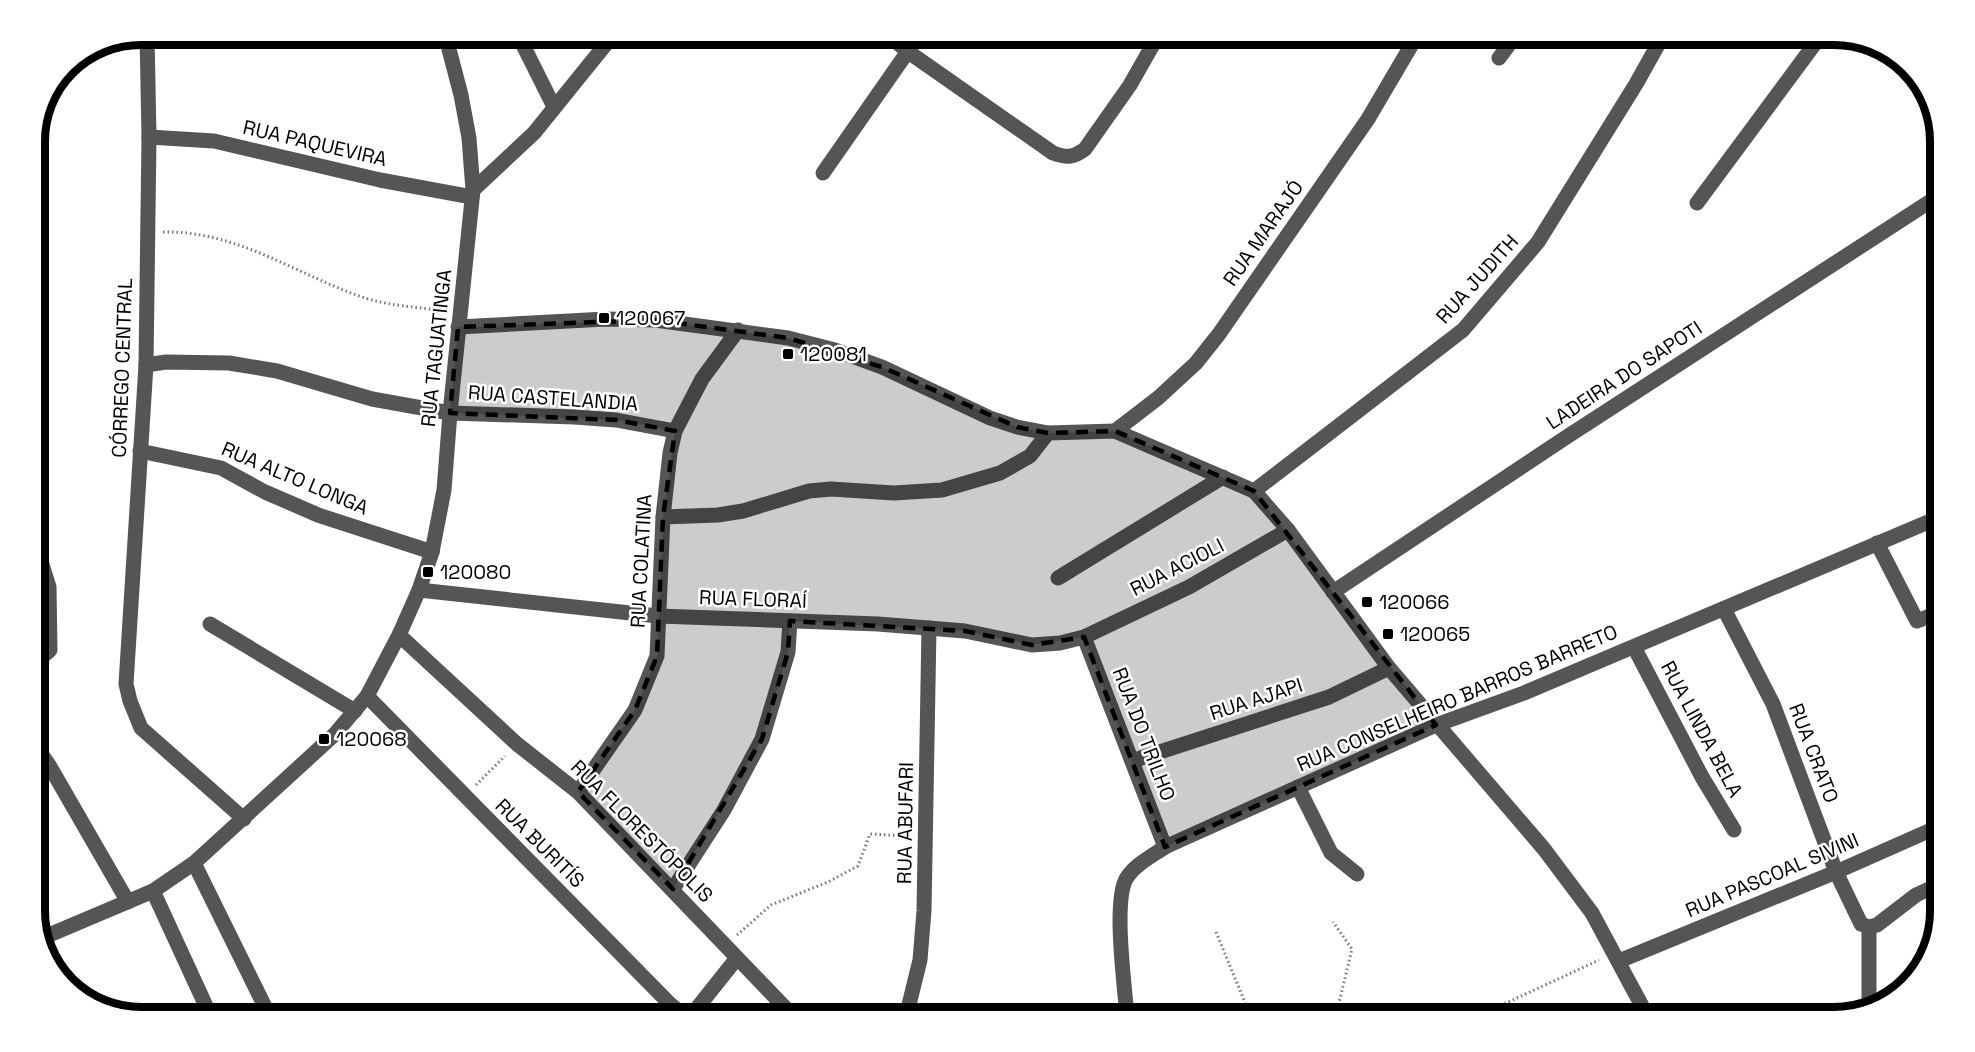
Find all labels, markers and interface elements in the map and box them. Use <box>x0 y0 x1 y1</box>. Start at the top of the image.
street label: RUA PAQUEVIRA <box>241 114 390 172</box>
street label: RUA MARAJÓ <box>1217 175 1309 291</box>
street label: RUA JUDITH <box>1430 229 1524 329</box>
street label: RUA TAGUATINGA <box>415 268 457 428</box>
street label: CÓRREGO CENTRAL <box>106 278 138 458</box>
place label: 120067 <box>616 305 685 331</box>
marker: 120067 <box>597 311 611 325</box>
street label: LADEIRA DO SAPOTI <box>1541 315 1707 435</box>
place label: 120081 <box>800 341 867 367</box>
marker: 120081 <box>781 347 795 361</box>
street label: RUA CASTELANDIA <box>467 379 639 417</box>
street label: RUA ALTO LONGA <box>218 435 373 521</box>
street label: RUA COLATINA <box>625 493 658 629</box>
street label: RUA ACIOLI <box>1126 532 1228 602</box>
place label: 120080 <box>440 559 511 585</box>
marker: 120080 <box>421 565 435 579</box>
street label: RUA FLORAÍ <box>699 584 808 614</box>
place label: 120066 <box>1379 589 1450 615</box>
marker: 120066 <box>1360 595 1374 609</box>
street label: RUA CONSELHEIRO BARROS BARRETO <box>1293 618 1621 778</box>
place label: 120065 <box>1400 621 1470 647</box>
marker: 120065 <box>1381 627 1395 641</box>
street label: RUA LINDA BELA <box>1655 656 1749 802</box>
street label: RUA DO TRILHO <box>1107 663 1181 805</box>
street label: RUA AJAPI <box>1206 672 1306 726</box>
street label: RUA CRATO <box>1783 700 1845 806</box>
place label: 120068 <box>336 726 407 752</box>
marker: 120068 <box>317 732 331 746</box>
street label: RUA FLORESTÓPOLIS <box>565 754 719 908</box>
street label: RUA ABUFARI <box>891 762 919 884</box>
street label: RUA BURITÍS <box>490 793 590 893</box>
street label: RUA PASCOAL SIVINI <box>1682 827 1862 923</box>

